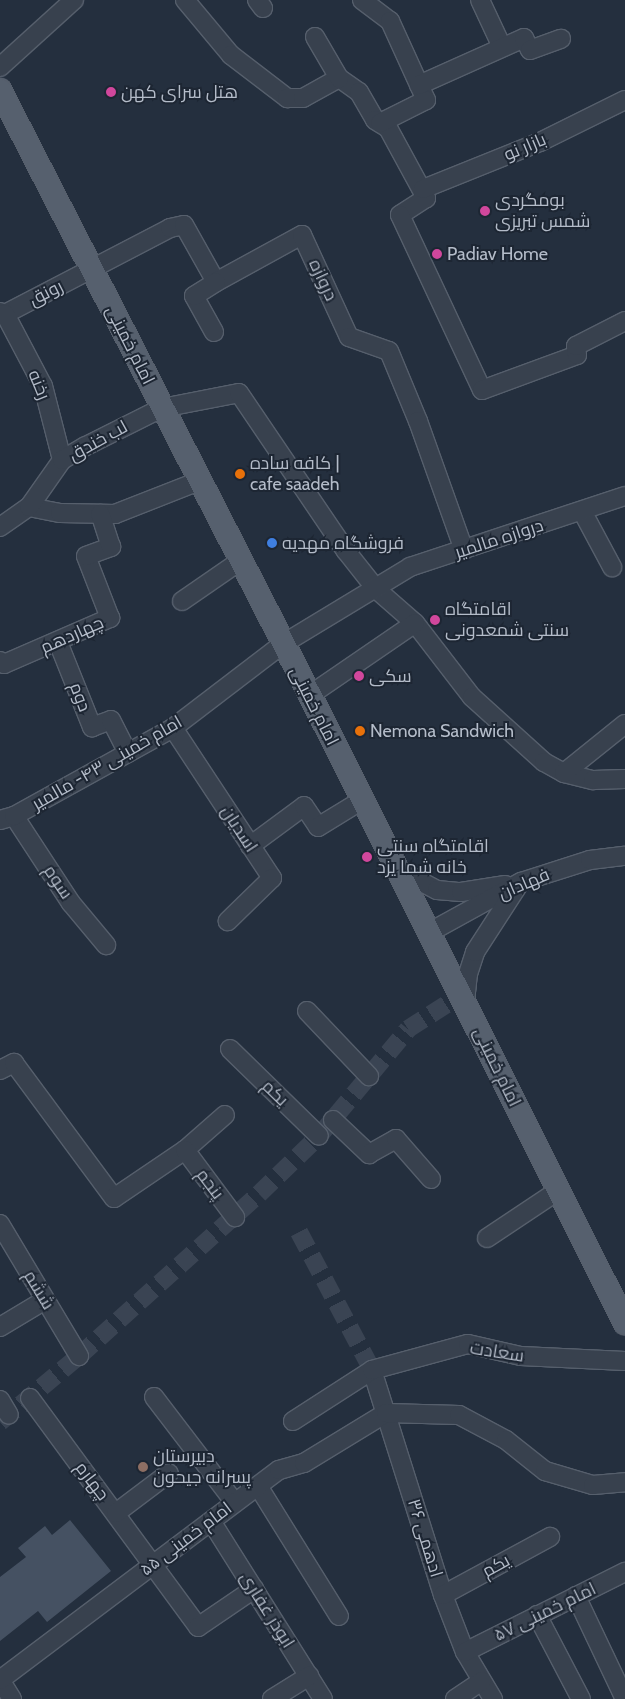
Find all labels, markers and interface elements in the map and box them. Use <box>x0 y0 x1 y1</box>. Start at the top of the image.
place label: هتل سرای کهن <box>121 81 238 103</box>
marker: هتل سرای کهن <box>105 86 117 98</box>
street label: بازار نو <box>501 129 549 165</box>
place label: بومگردی شمس تبریزی <box>495 190 590 232</box>
marker: بومگردی شمس تبریزی <box>479 205 491 217</box>
place label: Padiav Home <box>447 243 548 265</box>
marker: Padiav Home <box>431 248 443 260</box>
street label: دروازه <box>304 256 342 304</box>
street label: رونق <box>25 275 67 311</box>
street label: امام خمینی <box>101 302 159 388</box>
street label: رخنه <box>23 367 55 403</box>
street label: لب خندق <box>65 416 131 466</box>
place label: کافه ساده | cafe saadeh <box>250 453 340 496</box>
marker: کافه ساده | cafe saadeh <box>234 468 246 480</box>
street label: دروازه مالمیر <box>452 515 546 563</box>
place label: فروشگاه مهدیه <box>282 532 404 554</box>
marker: فروشگاه مهدیه <box>266 537 278 549</box>
place label: اقامتگاه سنتی شمعدونی <box>445 599 569 642</box>
street label: چهاردهم <box>37 612 107 658</box>
marker: اقامتگاه سنتی شمعدونی <box>429 614 441 626</box>
street label: امام خمینی <box>285 663 343 749</box>
place label: سکی <box>369 665 412 687</box>
marker: سکی <box>353 670 365 682</box>
street label: دوم <box>65 679 95 715</box>
street label: امام خمینی ۴۳- مالمیر <box>28 711 186 815</box>
place label: Nemona Sandwich <box>370 720 514 742</box>
marker: Nemona Sandwich <box>354 725 366 737</box>
street label: اسدیان <box>216 802 262 856</box>
place label: اقامتگاه سنتی خانه شما یزد <box>377 836 489 879</box>
marker: اقامتگاه سنتی خانه شما یزد <box>361 851 373 863</box>
street label: سوم <box>39 861 77 903</box>
street label: فهادان <box>495 864 553 904</box>
street label: امام خمینی <box>469 1024 525 1110</box>
street label: یکم <box>257 1075 293 1111</box>
street label: پنجم <box>192 1164 228 1204</box>
street label: ششم <box>19 1266 59 1314</box>
street label: سعادت <box>468 1337 526 1367</box>
place label: دبیرستان پسرانه جیحون <box>153 1446 251 1488</box>
street label: چهارم <box>70 1457 114 1505</box>
marker: دبیرستان پسرانه جیحون <box>137 1461 149 1473</box>
street label: ادهمی ۳۶ <box>403 1496 447 1580</box>
street label: امام خمینی ۵۵ <box>136 1497 236 1581</box>
street label: یکم <box>478 1550 514 1582</box>
street label: ابوذر غفاری <box>235 1568 299 1652</box>
street label: امام خمینی ۵۷ <box>490 1578 600 1646</box>

